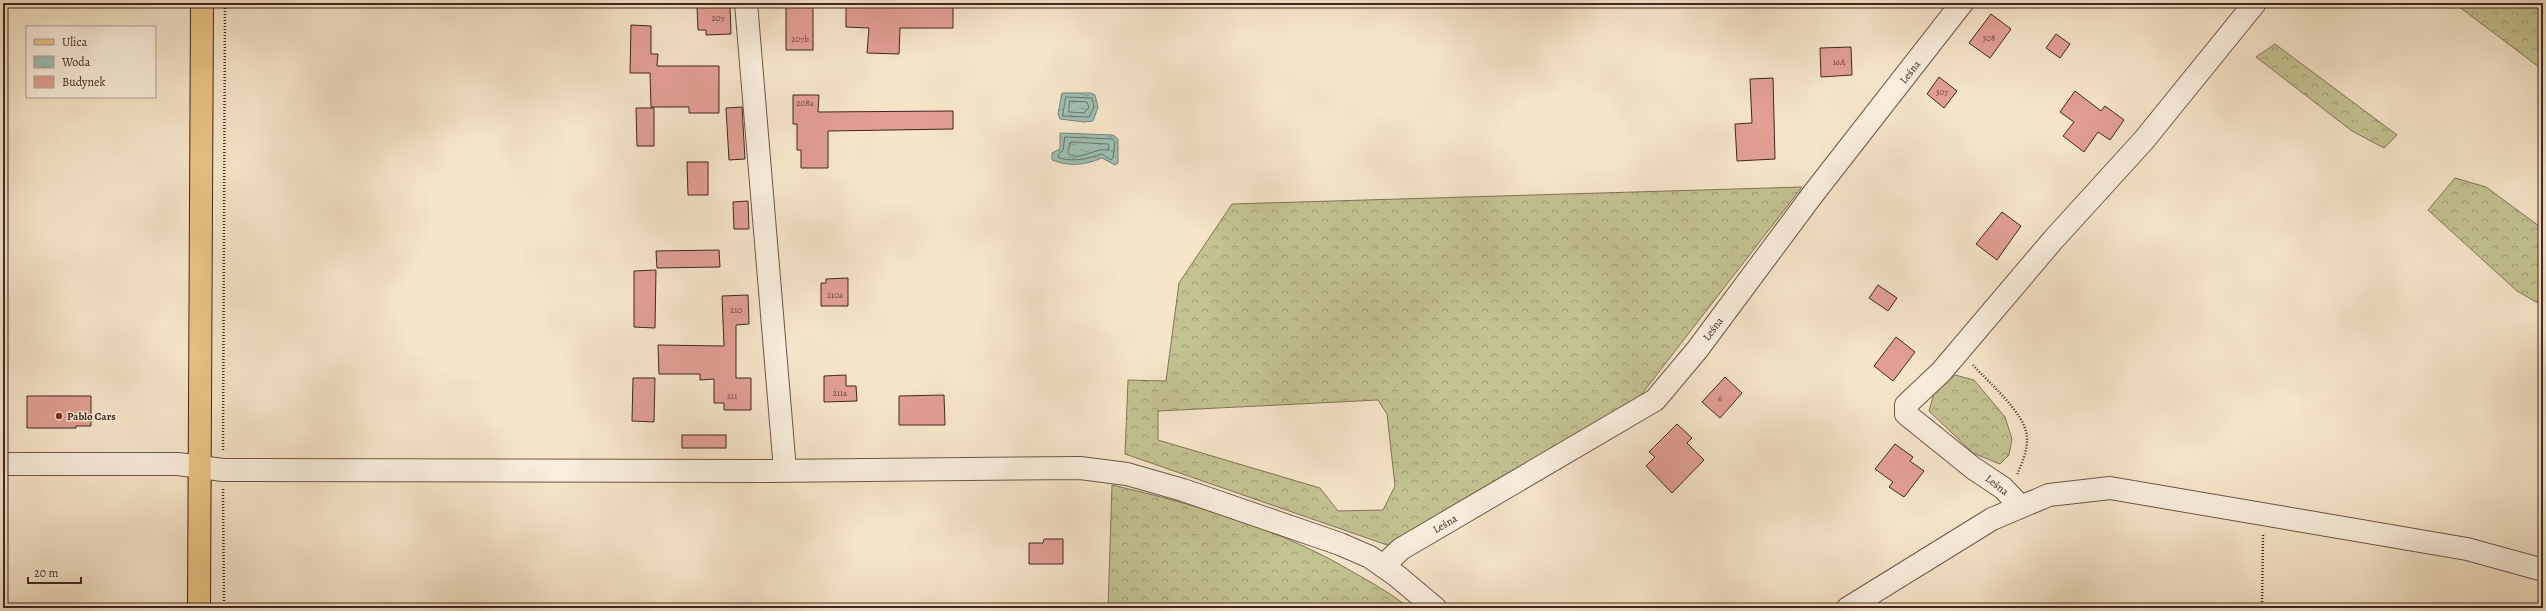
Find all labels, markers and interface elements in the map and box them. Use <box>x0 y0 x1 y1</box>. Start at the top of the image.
house number: 207 <box>712 12 725 24</box>
legend <box>26 26 156 98</box>
house number: 308 <box>1983 32 1995 44</box>
house number: 207b <box>791 33 809 45</box>
text: Ulica <box>62 34 87 50</box>
text: Woda <box>61 54 91 70</box>
house number: 16A <box>1833 56 1846 68</box>
street label: Leśna <box>1896 56 1924 87</box>
text: Budynek <box>62 74 105 90</box>
house number: 307 <box>1936 86 1948 98</box>
house number: 208a <box>796 97 815 109</box>
house number: 210a <box>827 289 844 301</box>
house number: 210 <box>730 304 742 316</box>
street label: Leśna <box>1699 313 1727 344</box>
house number: 211a <box>833 387 848 399</box>
house number: 211 <box>727 390 737 402</box>
house number: 6 <box>1718 392 1722 404</box>
place label: Pablo Cars <box>67 409 116 424</box>
marker: Pablo Cars <box>54 411 64 421</box>
street label: Leśna <box>1982 471 2013 499</box>
street label: Leśna <box>1430 511 1461 537</box>
scale bar <box>28 559 81 585</box>
text: 20 m <box>34 565 58 581</box>

